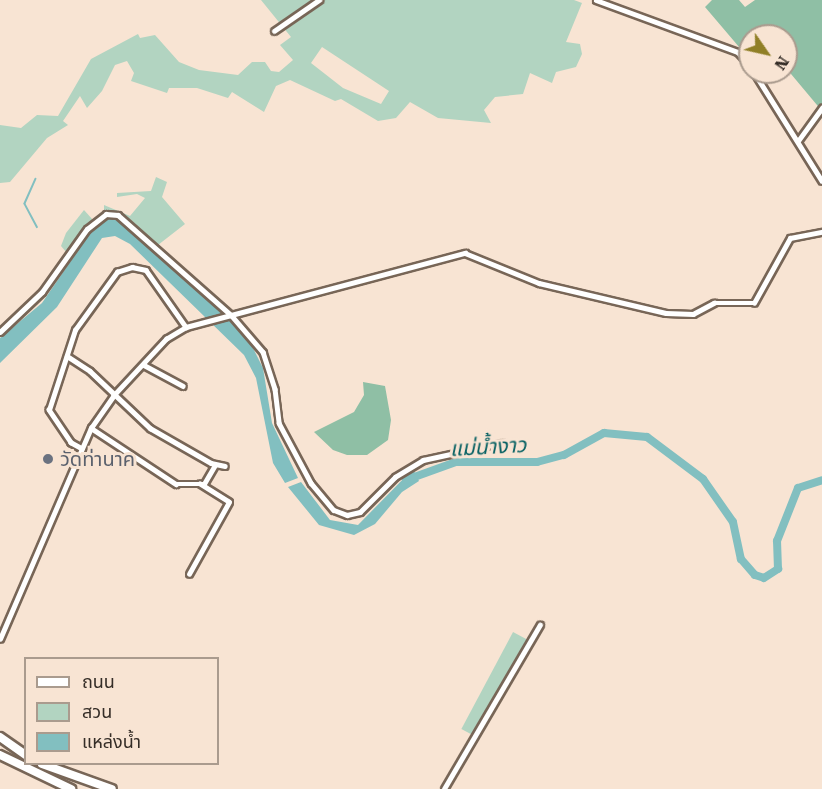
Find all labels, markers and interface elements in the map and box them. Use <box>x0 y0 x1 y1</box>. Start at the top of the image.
north arrow <box>738 24 798 84</box>
text: N <box>770 53 793 74</box>
water label: แม่น้ำงาว <box>449 432 527 462</box>
place label: วัดท่านาค <box>60 447 135 471</box>
marker: วัดท่านาค <box>41 452 55 466</box>
legend <box>24 657 219 765</box>
text: ถนน <box>82 671 115 692</box>
text: สวน <box>82 701 112 722</box>
text: แหล่งน้ำ <box>82 731 141 752</box>

